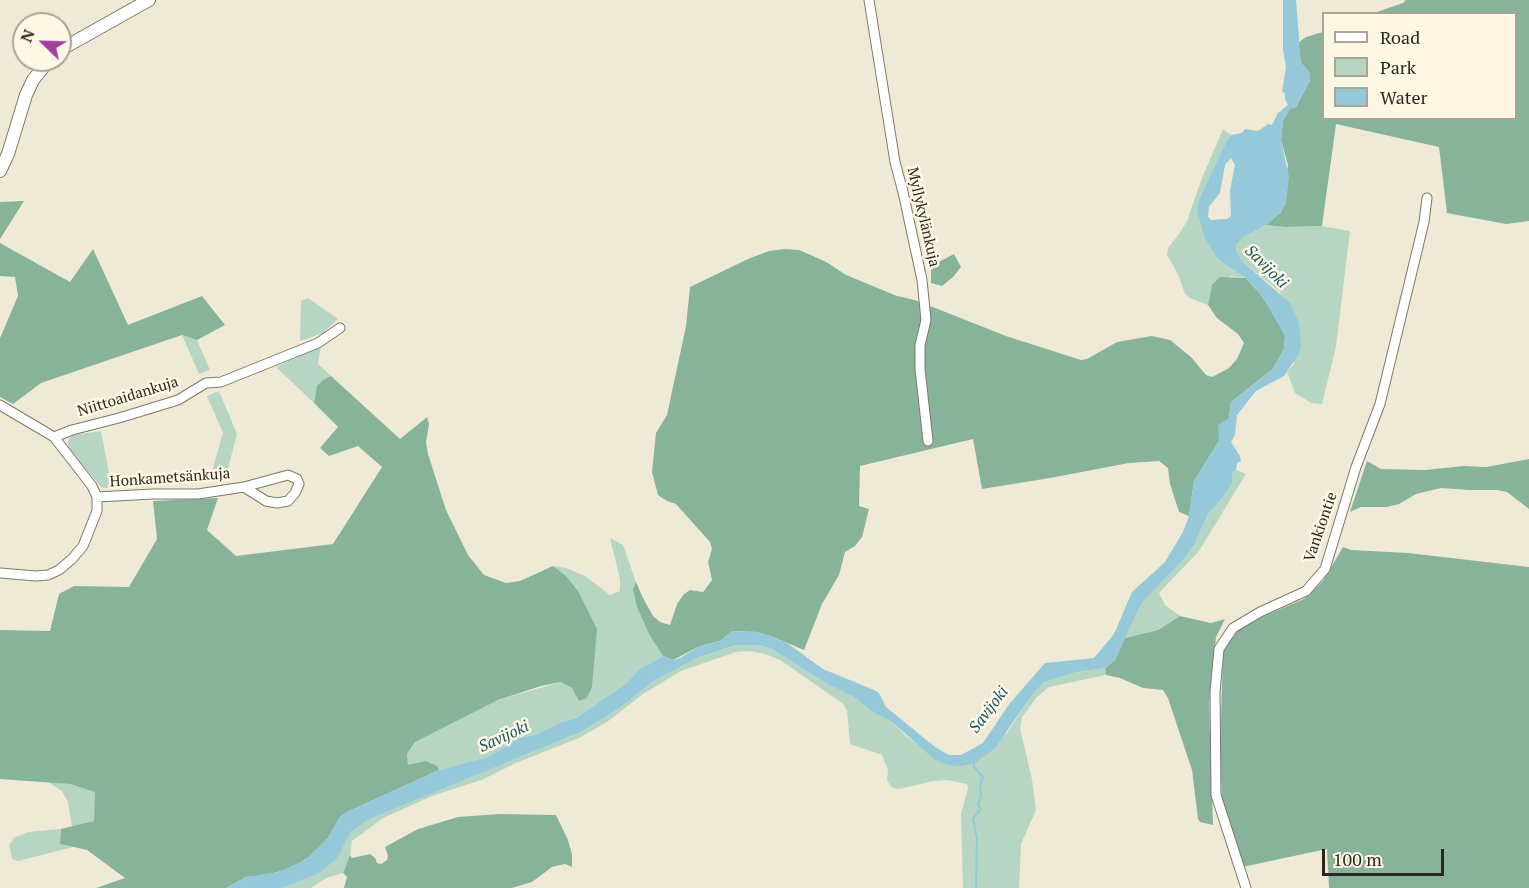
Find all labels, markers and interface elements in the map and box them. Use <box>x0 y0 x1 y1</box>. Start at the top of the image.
north arrow <box>12 12 72 72</box>
legend <box>1322 12 1517 120</box>
text: Road <box>1380 25 1420 49</box>
text: N <box>15 26 40 46</box>
text: Park <box>1380 55 1416 79</box>
text: Water <box>1380 85 1427 109</box>
street label: Myllykylänkuja <box>903 165 943 269</box>
water label: Savijoki <box>1240 241 1292 293</box>
street label: Niittoaidankuja <box>75 373 181 421</box>
street label: Honkametsänkuja <box>109 465 231 491</box>
street label: Vankiontie <box>1301 490 1341 564</box>
water label: Savijoki <box>965 683 1013 737</box>
water label: Savijoki <box>476 717 532 757</box>
scale bar <box>1325 837 1446 875</box>
text: 100 m <box>1333 847 1382 871</box>

